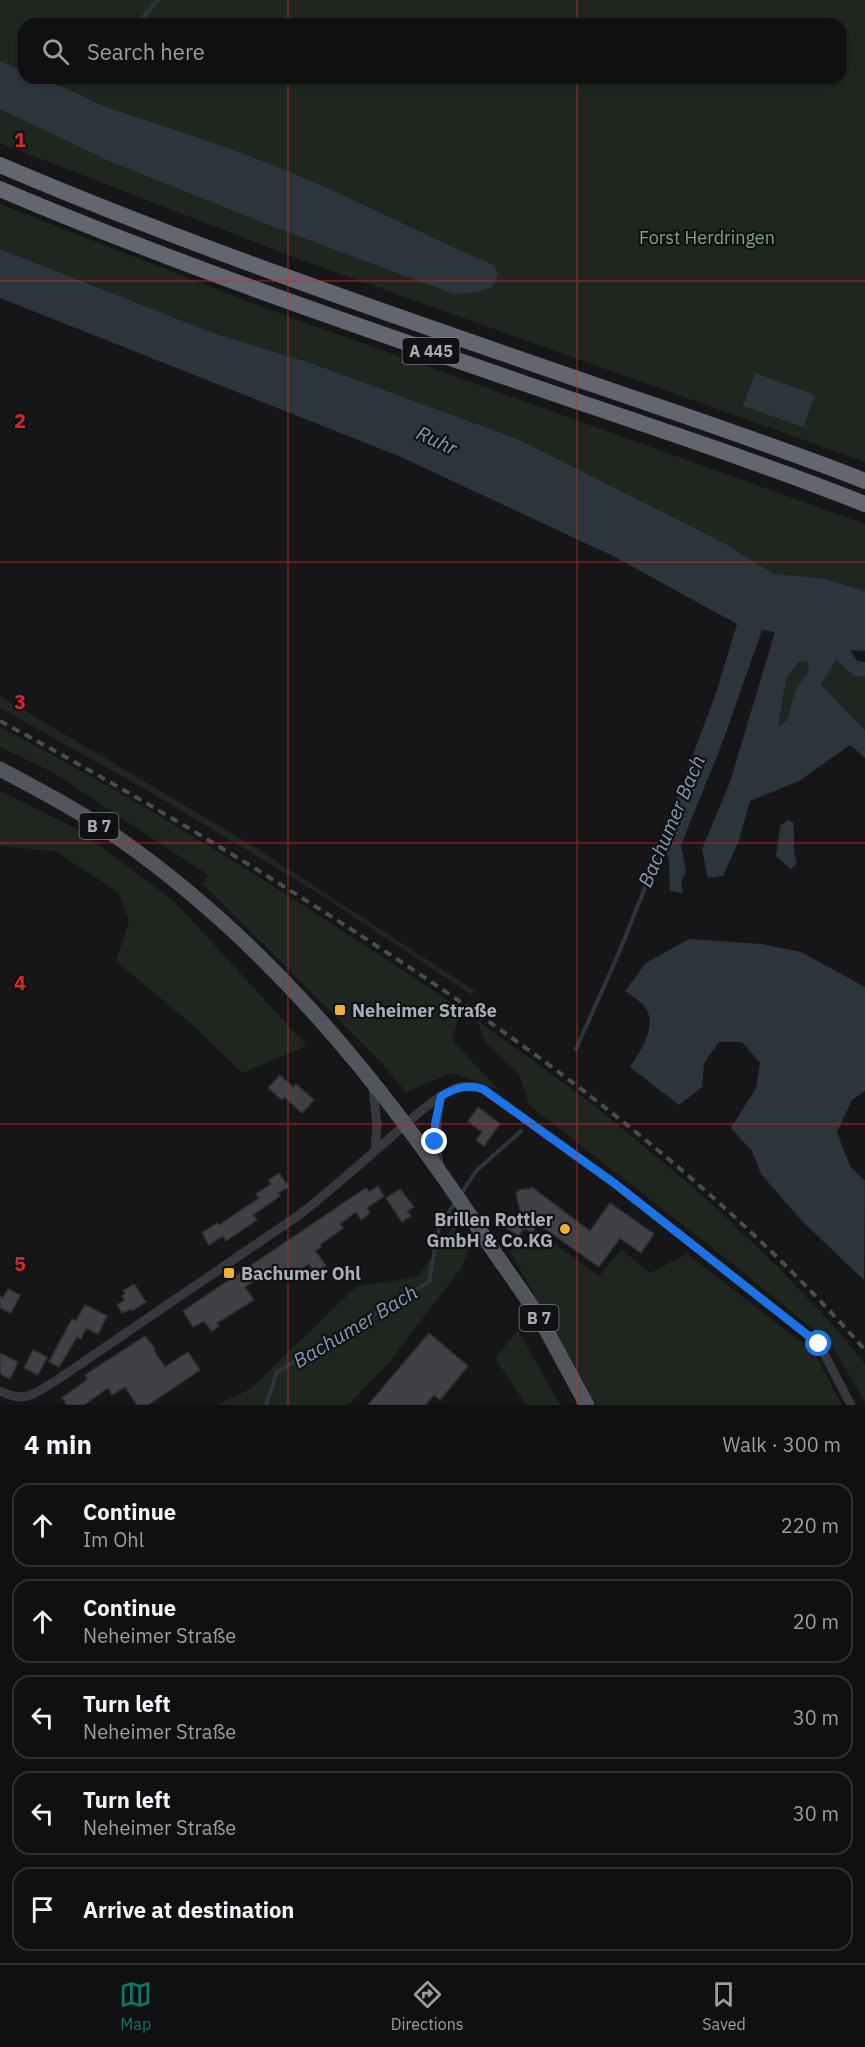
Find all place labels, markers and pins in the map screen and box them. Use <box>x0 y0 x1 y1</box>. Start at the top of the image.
place label: Neheimer Straße <box>352 999 497 1022</box>
marker: Neheimer Straße <box>333 1003 347 1017</box>
place label: Brillen Rottler GmbH & Co.KG <box>427 1208 553 1252</box>
marker: Brillen Rottler GmbH & Co.KG <box>558 1222 572 1236</box>
place label: Bachumer Ohl <box>241 1262 361 1285</box>
marker: Bachumer Ohl <box>222 1266 236 1280</box>

